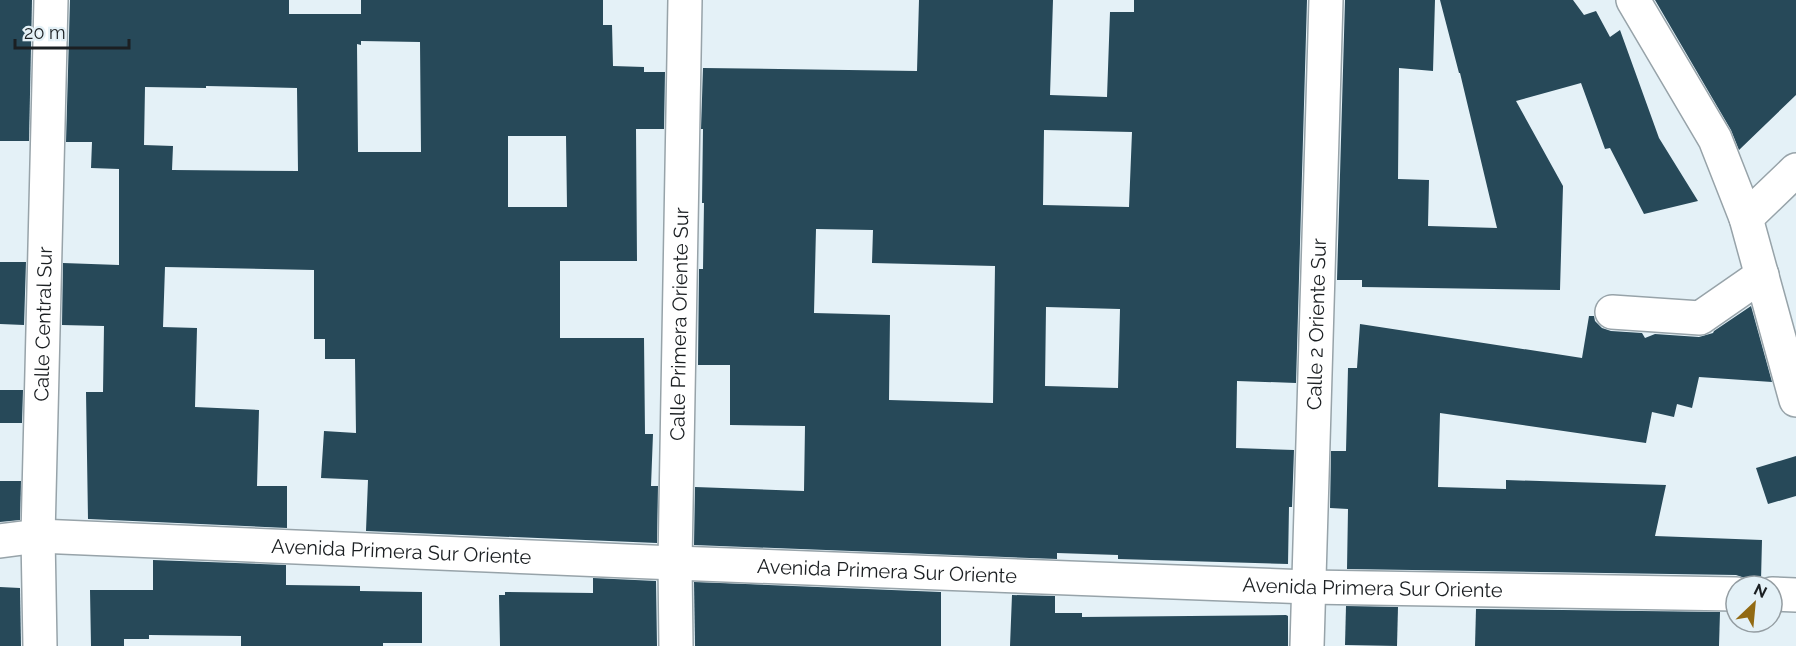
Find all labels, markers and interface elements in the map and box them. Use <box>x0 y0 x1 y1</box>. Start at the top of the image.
scale bar <box>15 12 129 50</box>
text: 20 m <box>24 22 66 43</box>
street label: Calle Primera Oriente Sur <box>665 207 693 441</box>
street label: Calle 2 Oriente Sur <box>1302 238 1331 410</box>
street label: Calle Central Sur <box>29 246 57 402</box>
street label: Avenida Primera Sur Oriente <box>271 534 532 569</box>
street label: Avenida Primera Sur Oriente <box>757 554 1018 588</box>
street label: Avenida Primera Sur Oriente <box>1242 573 1503 602</box>
north arrow <box>1724 574 1784 634</box>
text: N <box>1751 580 1770 602</box>

